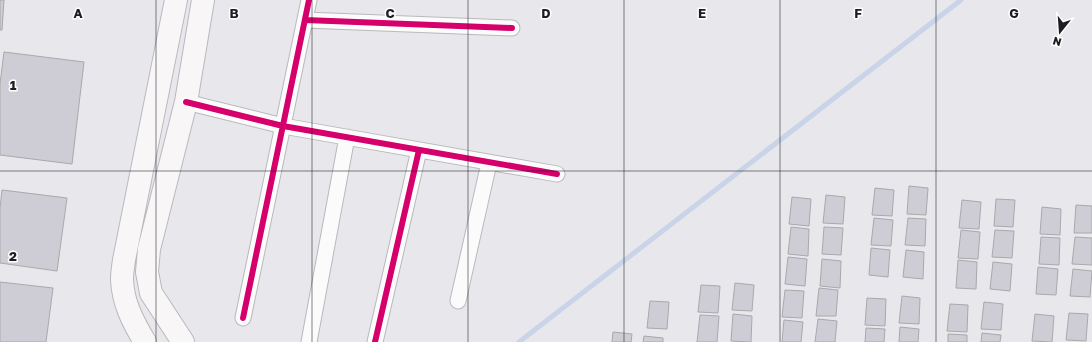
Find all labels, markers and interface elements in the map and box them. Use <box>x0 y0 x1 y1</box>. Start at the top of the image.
text: A <box>73 5 83 21</box>
text: B <box>229 5 239 21</box>
text: C <box>385 5 395 21</box>
text: D <box>541 5 551 21</box>
text: E <box>698 5 706 21</box>
text: F <box>854 5 862 21</box>
text: G <box>1009 5 1019 21</box>
north arrow <box>1040 12 1080 52</box>
text: N <box>1051 35 1063 49</box>
text: 1 <box>10 77 17 93</box>
text: 2 <box>9 248 17 264</box>

